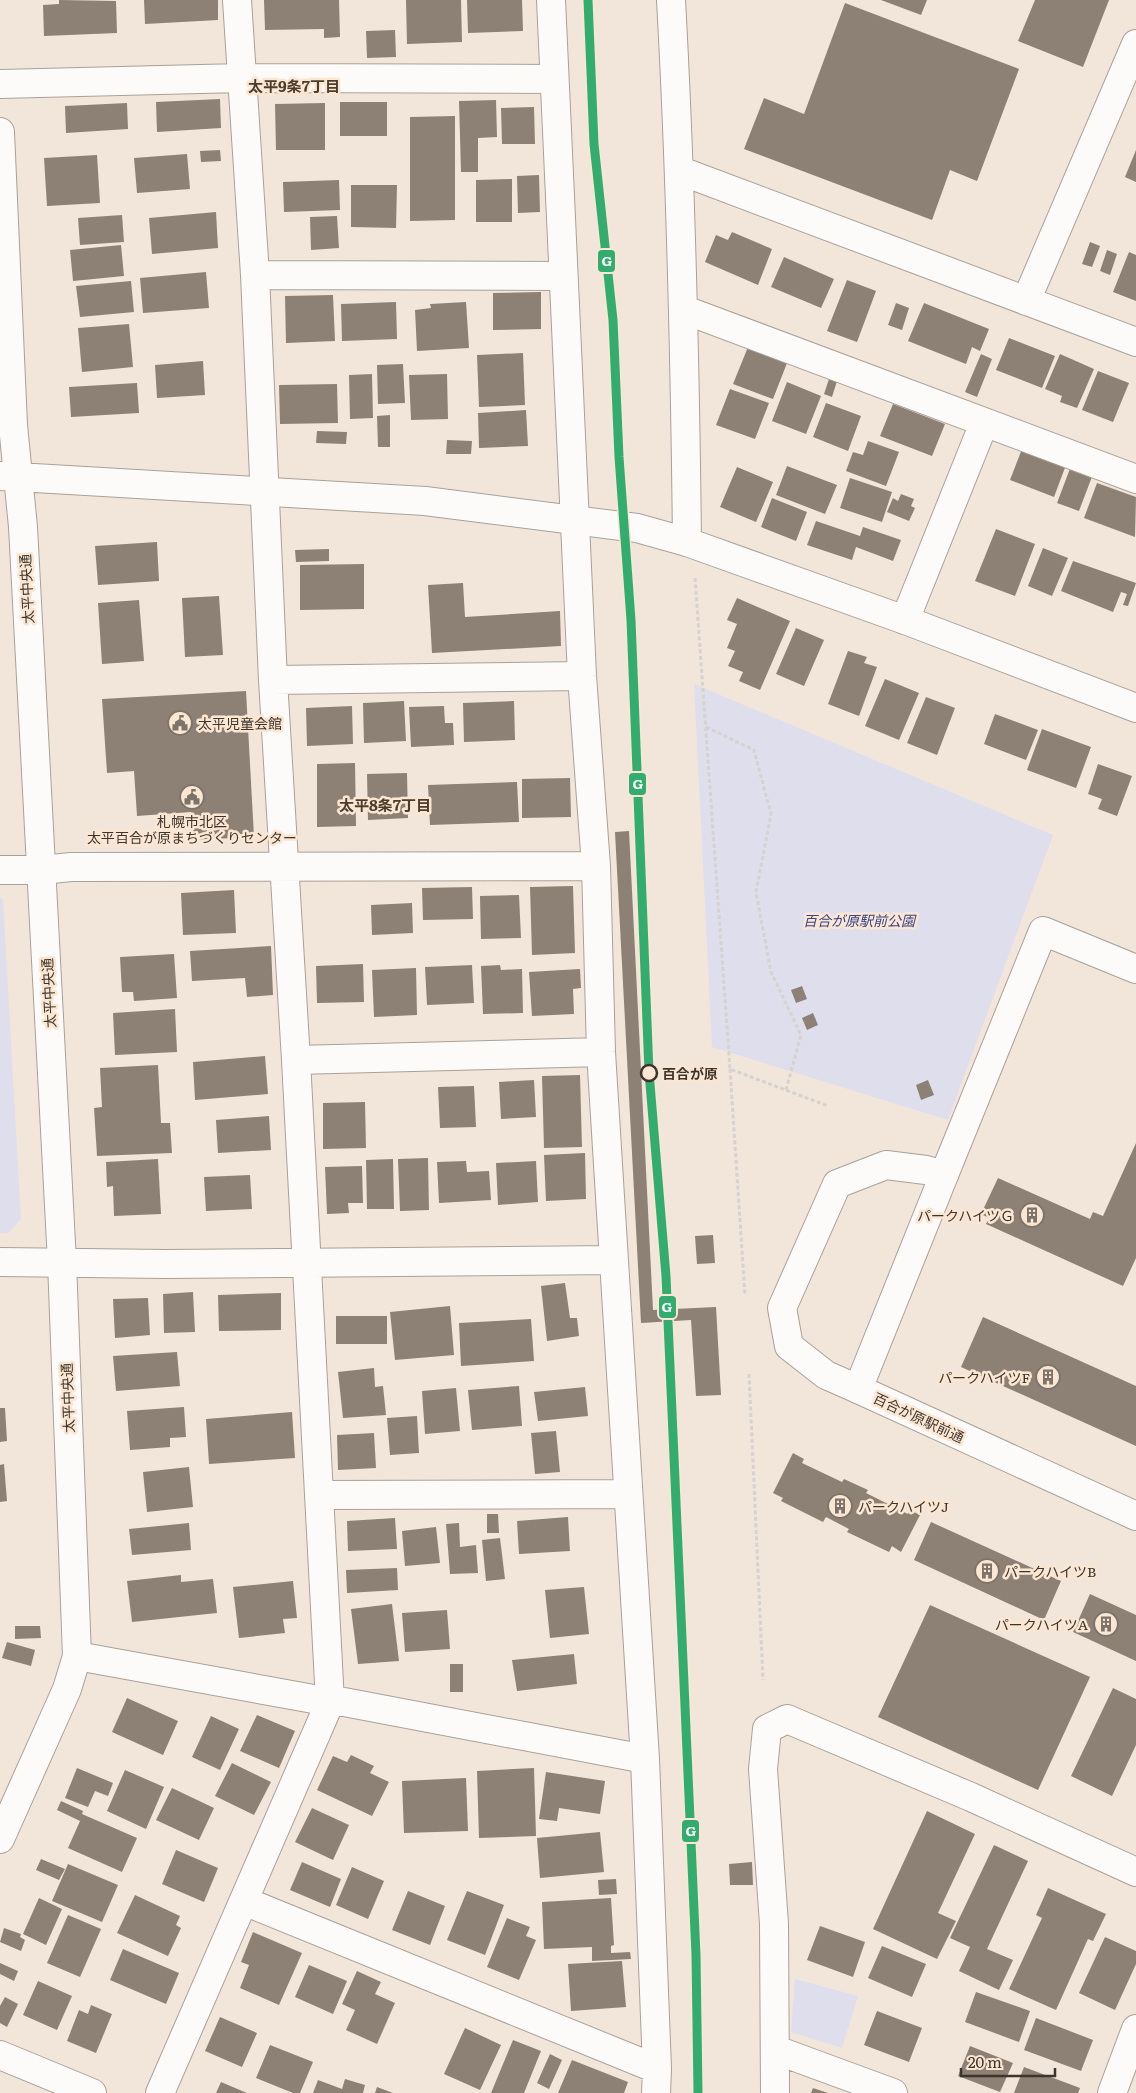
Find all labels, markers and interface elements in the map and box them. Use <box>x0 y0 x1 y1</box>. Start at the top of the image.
district label: 太平9条7丁目 <box>248 74 340 97</box>
line badge: G <box>597 249 616 273</box>
text: G <box>602 250 613 270</box>
street label: 太平中央通 <box>14 554 38 624</box>
public building icon: 太平児童会館 <box>167 710 193 736</box>
place label: 太平児童会館 <box>198 713 282 733</box>
line badge: G <box>628 772 647 796</box>
text: G <box>633 773 644 793</box>
public building icon: 札幌市北区 太平百合が原まちづくりセンター <box>179 784 205 810</box>
district label: 太平8条7丁目 <box>339 793 431 816</box>
place label: 札幌市北区 太平百合が原まちづくりセンター <box>87 811 297 847</box>
park label: 百合が原駅前公園 <box>803 910 917 930</box>
street label: 太平中央通 <box>36 958 60 1028</box>
place label: 百合が原 <box>662 1063 718 1083</box>
marker: 百合が原 <box>640 1064 658 1082</box>
building icon: パークハイツＧ <box>1019 1202 1045 1228</box>
place label: パークハイツＧ <box>917 1205 1014 1225</box>
line badge: G <box>658 1295 677 1319</box>
text: G <box>662 1296 673 1316</box>
street label: 太平中央通 <box>56 1363 78 1433</box>
building icon: パークハイツF <box>1035 1364 1061 1390</box>
place label: パークハイツF <box>938 1367 1030 1387</box>
street label: 百合が原駅前通 <box>870 1387 968 1447</box>
building icon: パークハイツJ <box>827 1493 853 1519</box>
place label: パークハイツJ <box>858 1496 949 1516</box>
building icon: パークハイツB <box>974 1558 1000 1584</box>
place label: パークハイツB <box>1004 1561 1096 1581</box>
building icon: パークハイツA <box>1093 1611 1119 1637</box>
place label: パークハイツA <box>995 1614 1089 1634</box>
line badge: G <box>681 1819 700 1843</box>
text: G <box>686 1820 697 1840</box>
scale bar <box>961 2046 1055 2078</box>
text: 20 m <box>968 2050 1002 2073</box>

